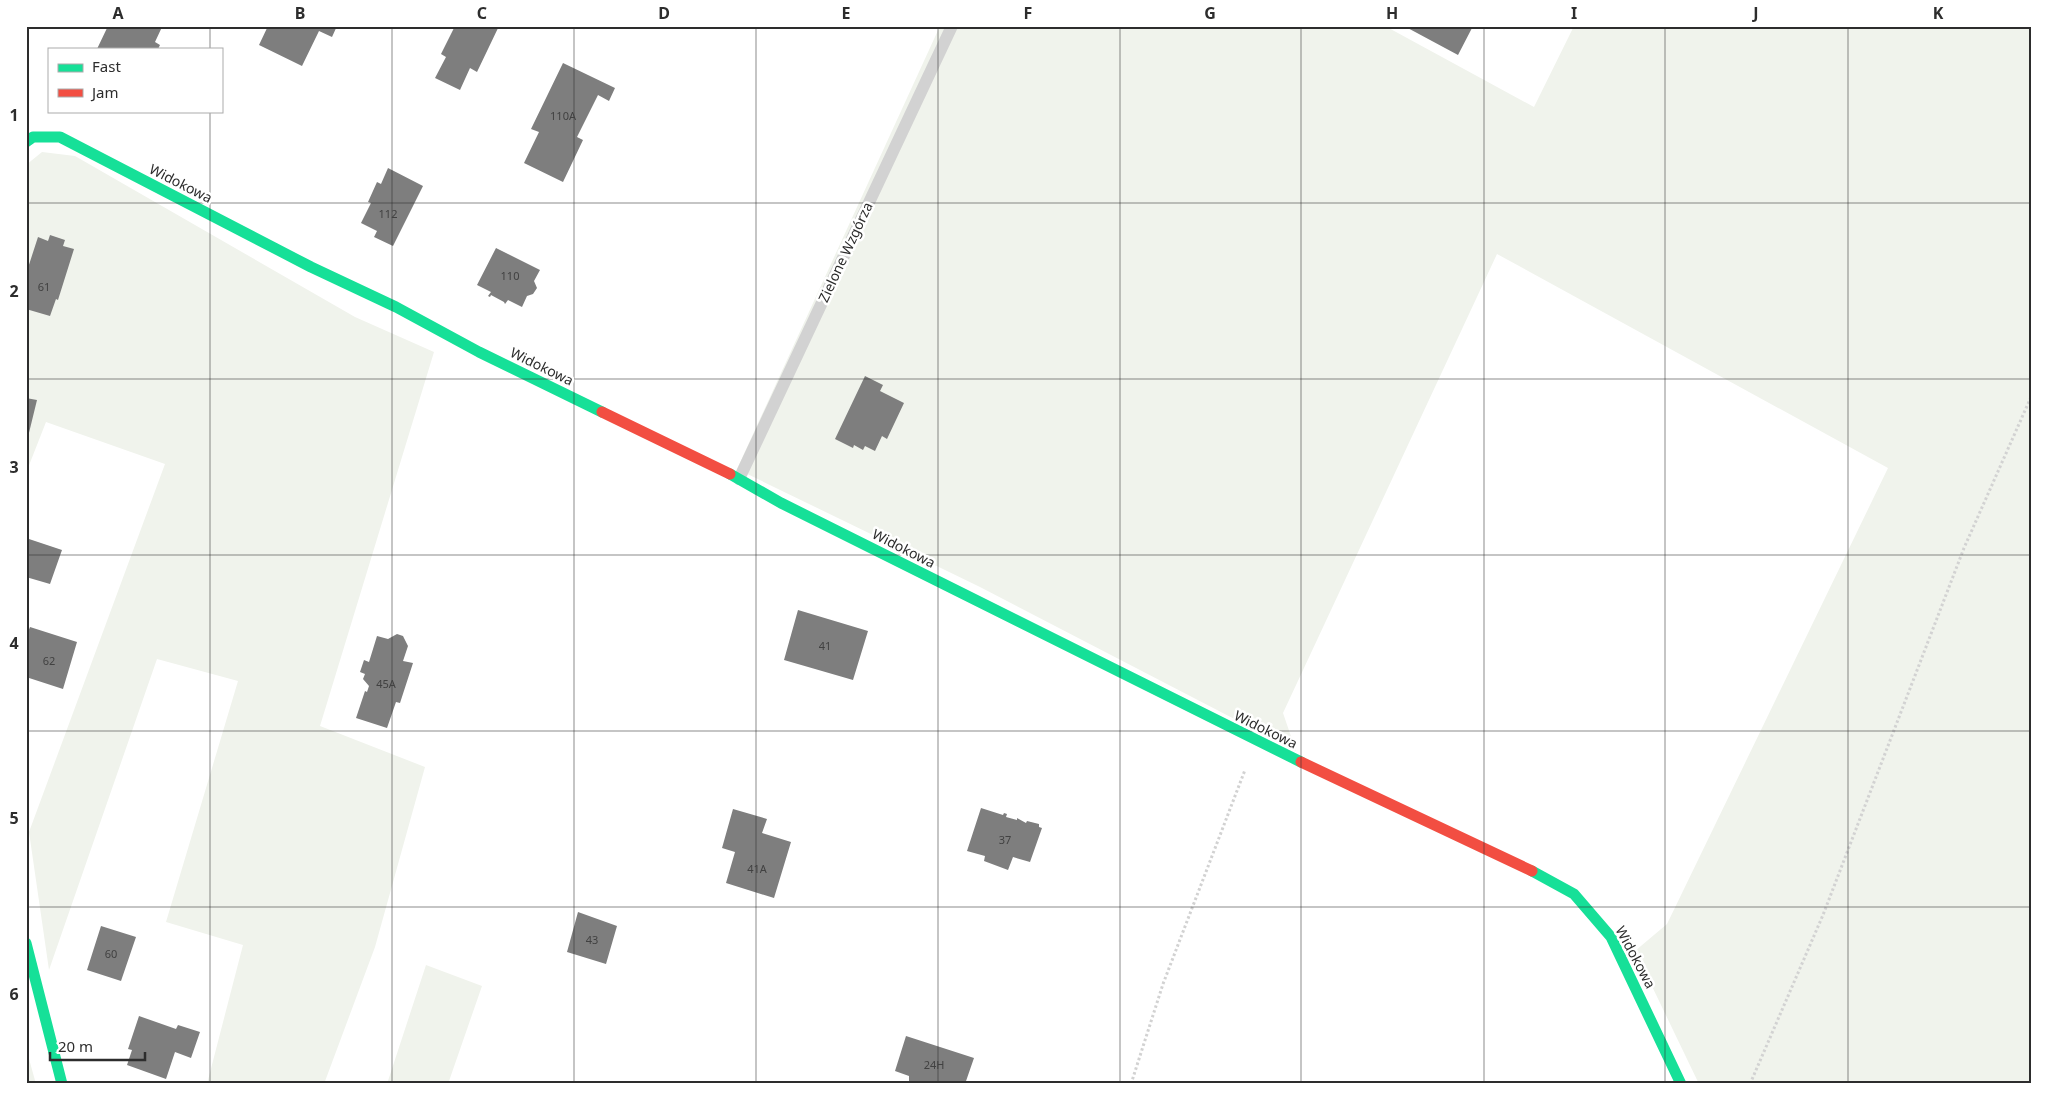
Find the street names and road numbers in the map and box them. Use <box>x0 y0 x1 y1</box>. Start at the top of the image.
street label: Widokowa <box>146 159 216 207</box>
street label: Zielone Wzgórza <box>813 199 877 305</box>
street label: Widokowa <box>507 343 577 389</box>
street label: Widokowa <box>869 524 939 572</box>
street label: Widokowa <box>1231 706 1301 752</box>
street label: Widokowa <box>1612 922 1660 992</box>

